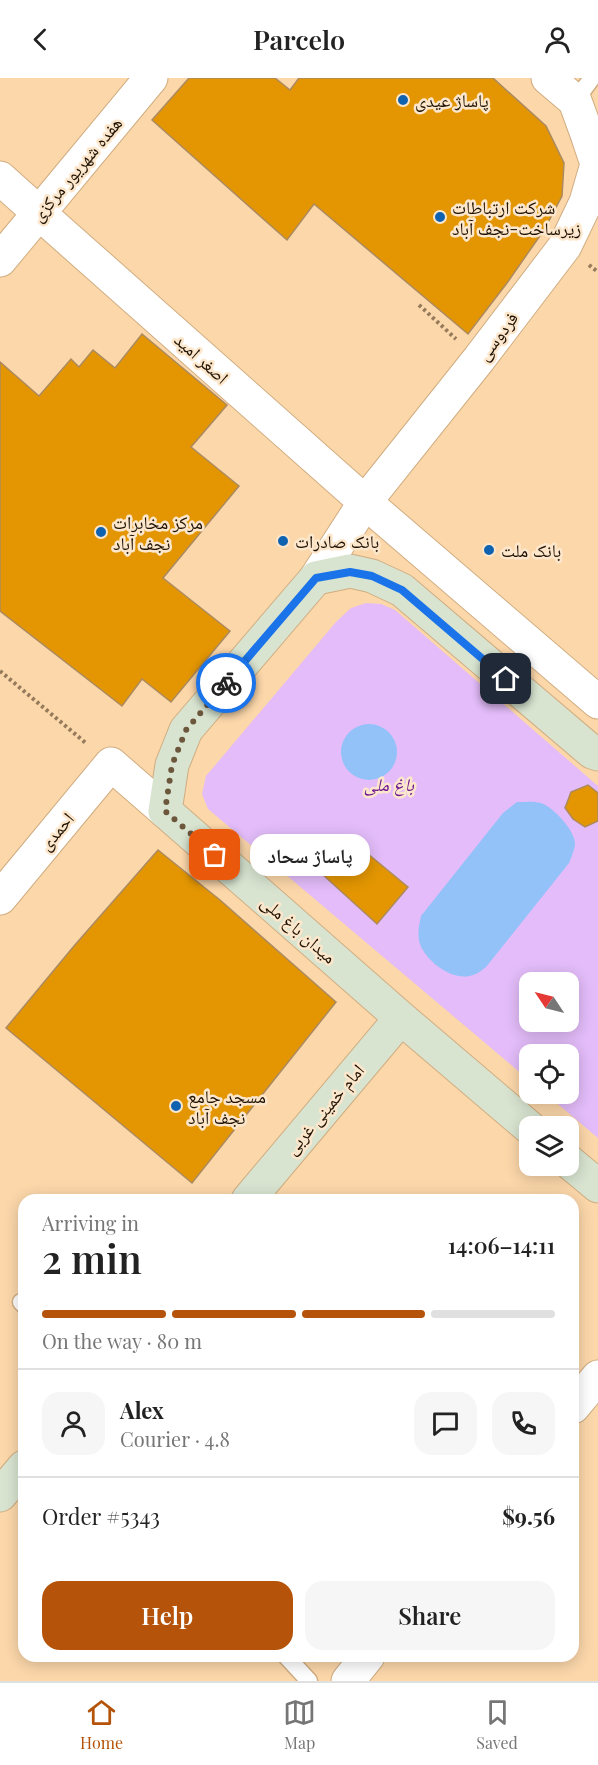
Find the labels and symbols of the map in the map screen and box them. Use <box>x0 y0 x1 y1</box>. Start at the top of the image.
place label: پاساژ عیدی <box>415 88 489 112</box>
marker: پاساژ عیدی <box>396 93 410 107</box>
street label: هفده شهریور مرکزی <box>25 112 127 226</box>
place label: شرکت ارتباطات زیرساخت-نجف آباد <box>452 195 581 240</box>
marker: شرکت ارتباطات زیرساخت-نجف آباد <box>433 210 447 224</box>
street label: فردوسی <box>471 307 523 365</box>
street label: اصغر امید <box>170 327 234 389</box>
place label: مرکز مخابرات نجف آباد <box>113 510 203 555</box>
marker: مرکز مخابرات نجف آباد <box>94 525 108 539</box>
place label: بانک صادرات <box>295 529 379 553</box>
marker: بانک صادرات <box>276 534 290 548</box>
place label: بانک ملت <box>501 538 561 562</box>
marker: بانک ملت <box>482 543 496 557</box>
courier <box>196 653 256 713</box>
pin <box>480 653 531 704</box>
park label: باغ ملی <box>364 772 415 797</box>
street label: احمدی <box>33 807 79 855</box>
pin <box>189 829 240 880</box>
callout: پاساژ سحاد <box>251 834 371 876</box>
street label: میدان باغ ملی <box>256 890 342 968</box>
north arrow <box>519 972 579 1032</box>
street label: امام خمینی غربی <box>279 1059 370 1160</box>
place label: مسجد جامع نجف آباد <box>188 1084 266 1129</box>
marker: مسجد جامع نجف آباد <box>169 1099 183 1113</box>

